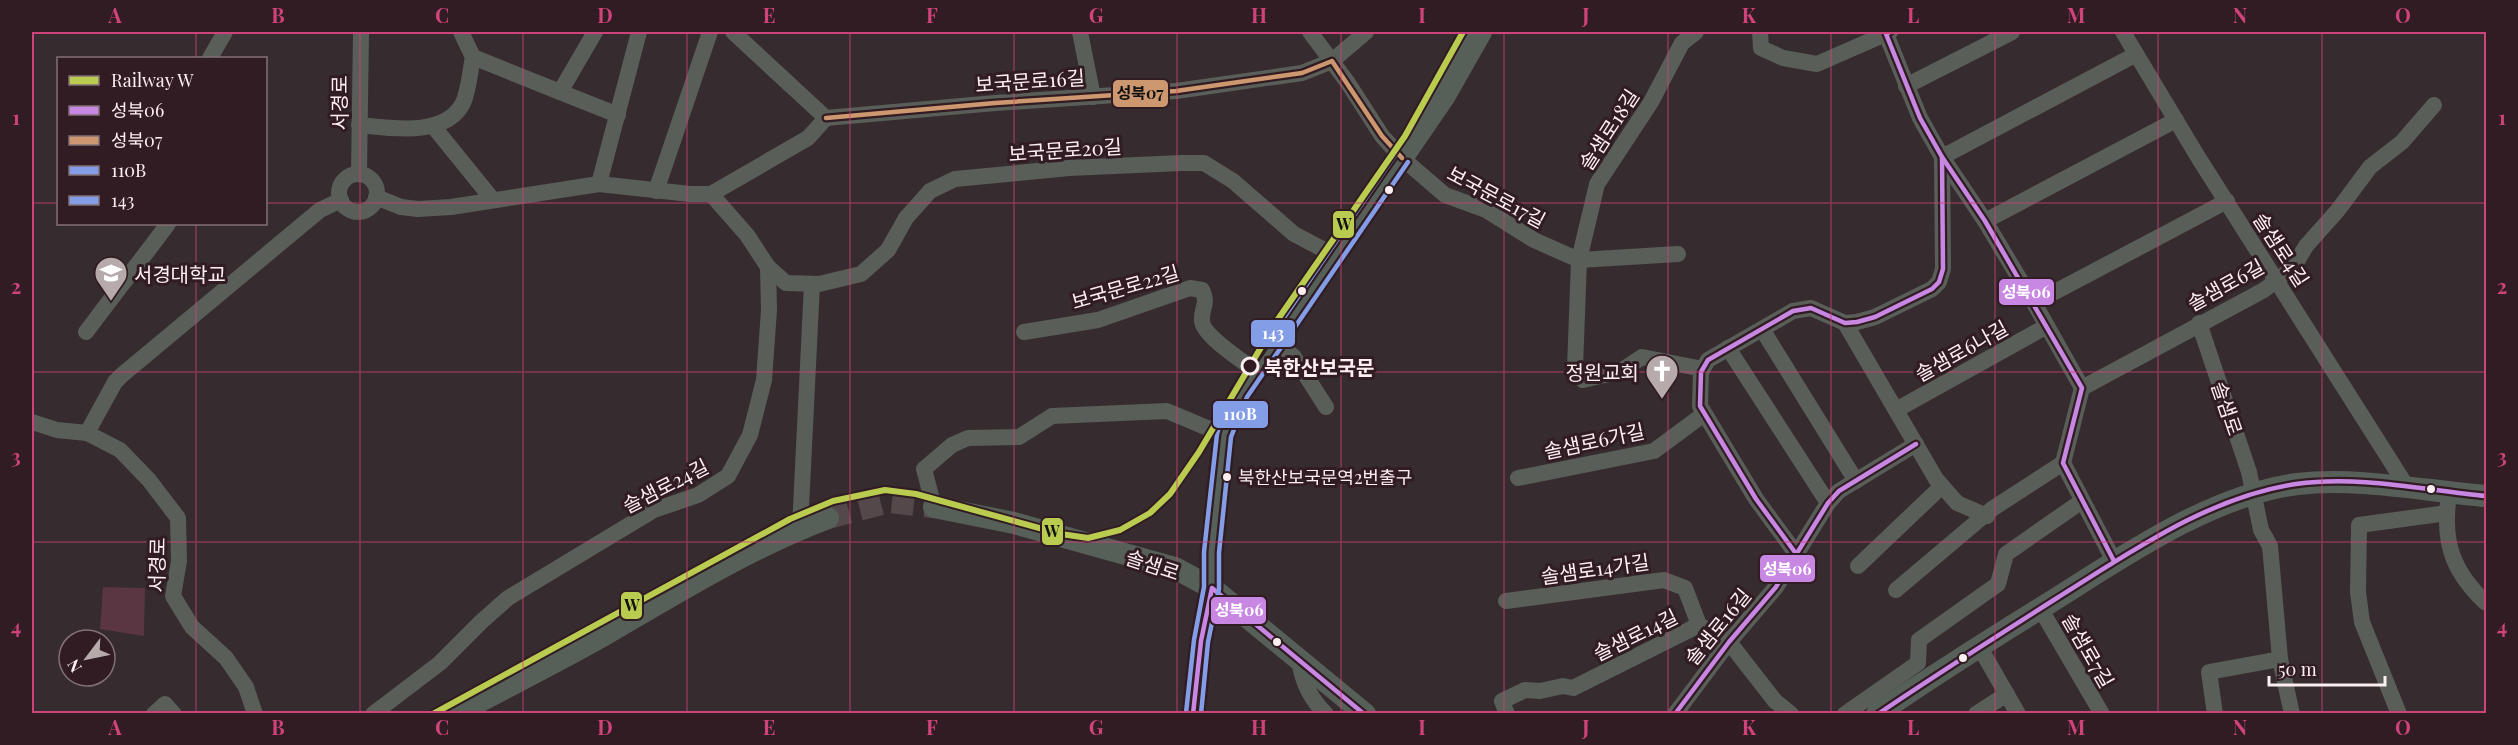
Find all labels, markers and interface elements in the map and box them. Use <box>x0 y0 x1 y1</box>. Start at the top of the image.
text: A <box>107 1 122 28</box>
text: B <box>271 1 285 28</box>
text: C <box>435 1 449 28</box>
text: D <box>597 1 613 28</box>
text: E <box>763 1 775 28</box>
text: F <box>926 1 938 28</box>
text: G <box>1089 1 1104 28</box>
text: H <box>1251 1 1267 28</box>
text: I <box>1418 1 1426 28</box>
text: J <box>1581 1 1590 28</box>
text: K <box>1742 1 1757 28</box>
text: L <box>1907 1 1919 28</box>
text: M <box>2067 1 2085 28</box>
text: N <box>2233 1 2247 28</box>
text: O <box>2395 1 2411 28</box>
legend <box>57 57 267 225</box>
street label: 보국문로16길 <box>974 63 1086 97</box>
text: Railway W <box>111 68 194 92</box>
street label: 서경로 <box>325 75 352 131</box>
line badge: 성북07 <box>1112 79 1169 108</box>
text: 성북07 <box>1116 82 1164 103</box>
street label: 솔샘로18길 <box>1572 83 1644 175</box>
text: 성북06 <box>111 98 164 122</box>
text: 1 <box>12 103 20 130</box>
text: 1 <box>2498 103 2506 130</box>
text: 성북07 <box>111 128 163 152</box>
street label: 보국문로20길 <box>1007 132 1123 166</box>
text: 110B <box>111 158 146 182</box>
street label: 보국문로17길 <box>1443 159 1551 233</box>
unlabelled marker <box>1383 184 1395 196</box>
text: 143 <box>111 188 134 212</box>
street label: 솔샘로4길 <box>2248 207 2316 291</box>
line badge: W <box>1332 210 1355 239</box>
text: W <box>1335 213 1352 234</box>
street label: 솔샘로6길 <box>2182 252 2268 316</box>
school or university icon: 서경대학교 <box>93 255 129 302</box>
street label: 보국문로22길 <box>1068 258 1182 314</box>
place label: 서경대학교 <box>134 260 226 287</box>
text: 2 <box>11 272 21 299</box>
text: 2 <box>2497 272 2507 299</box>
line badge: 성북06 <box>1998 278 2055 306</box>
text: 성북06 <box>2002 281 2050 302</box>
unlabelled marker <box>1296 285 1308 297</box>
street label: 솔샘로6나길 <box>1910 313 2012 387</box>
line badge: 143 <box>1250 319 1296 348</box>
text: 143 <box>1262 322 1284 343</box>
place label: 북한산보국문 <box>1264 353 1374 380</box>
church icon: 정원교회 <box>1644 353 1680 400</box>
marker: 북한산보국문 <box>1241 357 1259 375</box>
place label: 정원교회 <box>1565 358 1639 385</box>
street label: 솔샘로 <box>2206 378 2250 438</box>
line badge: 110B <box>1212 400 1269 429</box>
text: 110B <box>1223 403 1257 424</box>
street label: 솔샘로6가길 <box>1541 416 1647 464</box>
text: 3 <box>11 442 21 469</box>
text: 3 <box>2497 442 2507 469</box>
street label: 솔샘로24길 <box>617 452 713 518</box>
place label: 북한산보국문역2번출구 <box>1238 465 1412 489</box>
marker: 북한산보국문역2번출구 <box>1221 471 1233 483</box>
unlabelled marker <box>2425 483 2437 495</box>
line badge: W <box>1041 517 1064 546</box>
text: W <box>1043 520 1060 541</box>
street label: 서경로 <box>142 537 170 593</box>
street label: 솔샘로 <box>1123 543 1183 585</box>
street label: 솔샘로14가길 <box>1539 547 1651 589</box>
line badge: 성북06 <box>1759 554 1816 583</box>
text: 성북06 <box>1763 558 1811 579</box>
street label: 솔샘로16길 <box>1678 582 1756 670</box>
line badge: W <box>620 591 643 620</box>
text: W <box>623 594 640 615</box>
line badge: 성북06 <box>1210 596 1267 625</box>
text: 성북06 <box>1215 599 1263 620</box>
street label: 솔샘로14길 <box>1588 602 1682 666</box>
street label: 솔샘로7길 <box>2057 608 2121 692</box>
text: 4 <box>11 612 21 639</box>
text: 4 <box>2497 612 2507 639</box>
north arrow <box>57 628 117 688</box>
unlabelled marker <box>1271 636 1283 648</box>
scale bar <box>2269 649 2384 687</box>
unlabelled marker <box>1957 652 1969 664</box>
text: N <box>62 655 86 677</box>
text: 50 m <box>2278 657 2317 681</box>
text: A <box>107 713 122 740</box>
text: B <box>271 713 285 740</box>
text: C <box>435 713 449 740</box>
text: D <box>597 713 613 740</box>
text: E <box>763 713 775 740</box>
text: F <box>926 713 938 740</box>
text: G <box>1089 713 1104 740</box>
text: H <box>1251 713 1267 740</box>
text: I <box>1418 713 1426 740</box>
text: J <box>1581 713 1590 740</box>
text: K <box>1742 713 1757 740</box>
text: L <box>1907 713 1919 740</box>
text: M <box>2067 713 2085 740</box>
text: N <box>2233 713 2247 740</box>
text: O <box>2395 713 2411 740</box>

